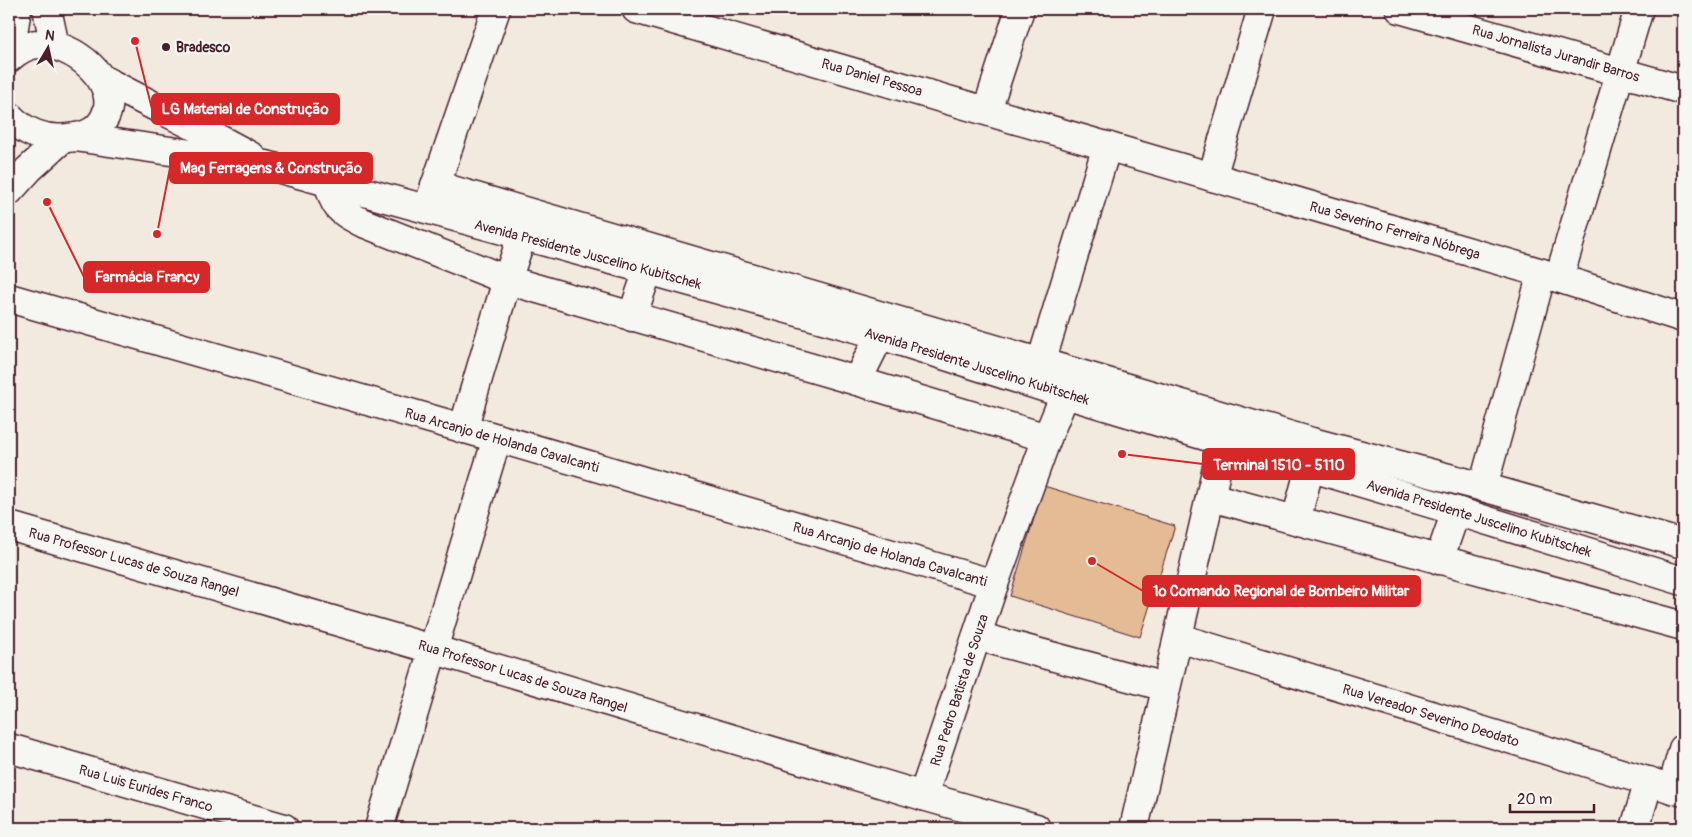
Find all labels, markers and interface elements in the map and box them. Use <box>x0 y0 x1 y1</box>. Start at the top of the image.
street label: Rua Jornalista Jurandir Barros <box>1470 21 1642 86</box>
north arrow <box>22 22 72 72</box>
text: N <box>44 27 56 45</box>
place label: Bradesco <box>176 39 231 56</box>
marker: Bradesco <box>160 41 172 53</box>
street label: Rua Daniel Pessoa <box>819 55 924 100</box>
callout: LG Material de Construção <box>152 94 339 124</box>
text: LG Material de Construção <box>162 100 328 119</box>
callout: Mag Ferragens & Construção <box>170 153 372 183</box>
text: Mag Ferragens & Construção <box>180 159 362 178</box>
street label: Rua Severino Ferreira Nóbrega <box>1308 198 1482 263</box>
street label: Avenida Presidente Juscelino Kubitschek <box>472 216 703 293</box>
callout: Farmácia Francy <box>84 262 209 292</box>
text: Farmácia Francy <box>95 268 200 287</box>
street label: Avenida Presidente Juscelino Kubitschek <box>862 324 1092 409</box>
street label: Rua Arcanjo de Holanda Cavalcanti <box>403 405 601 477</box>
callout: Terminal 1510 - 5110 <box>1203 449 1354 479</box>
text: Terminal 1510 - 5110 <box>1212 456 1345 475</box>
street label: Avenida Presidente Juscelino Kubitschek <box>1364 476 1594 561</box>
street label: Rua Arcanjo de Holanda Cavalcanti <box>791 519 989 591</box>
street label: Rua Professor Lucas de Souza Rangel <box>27 524 241 601</box>
callout: 1º Comando Regional de Bombeiro Militar <box>1143 576 1420 606</box>
text: 1º Comando Regional de Bombeiro Militar <box>1153 582 1410 601</box>
street label: Rua Pedro Batista de Souza <box>927 612 992 768</box>
street label: Rua Professor Lucas de Souza Rangel <box>416 636 630 716</box>
street label: Rua Vereador Severino Deodato <box>1340 680 1522 751</box>
street label: Rua Luis Eurides Franco <box>77 761 215 816</box>
scale bar <box>1510 782 1593 814</box>
text: 20 m <box>1517 790 1552 809</box>

